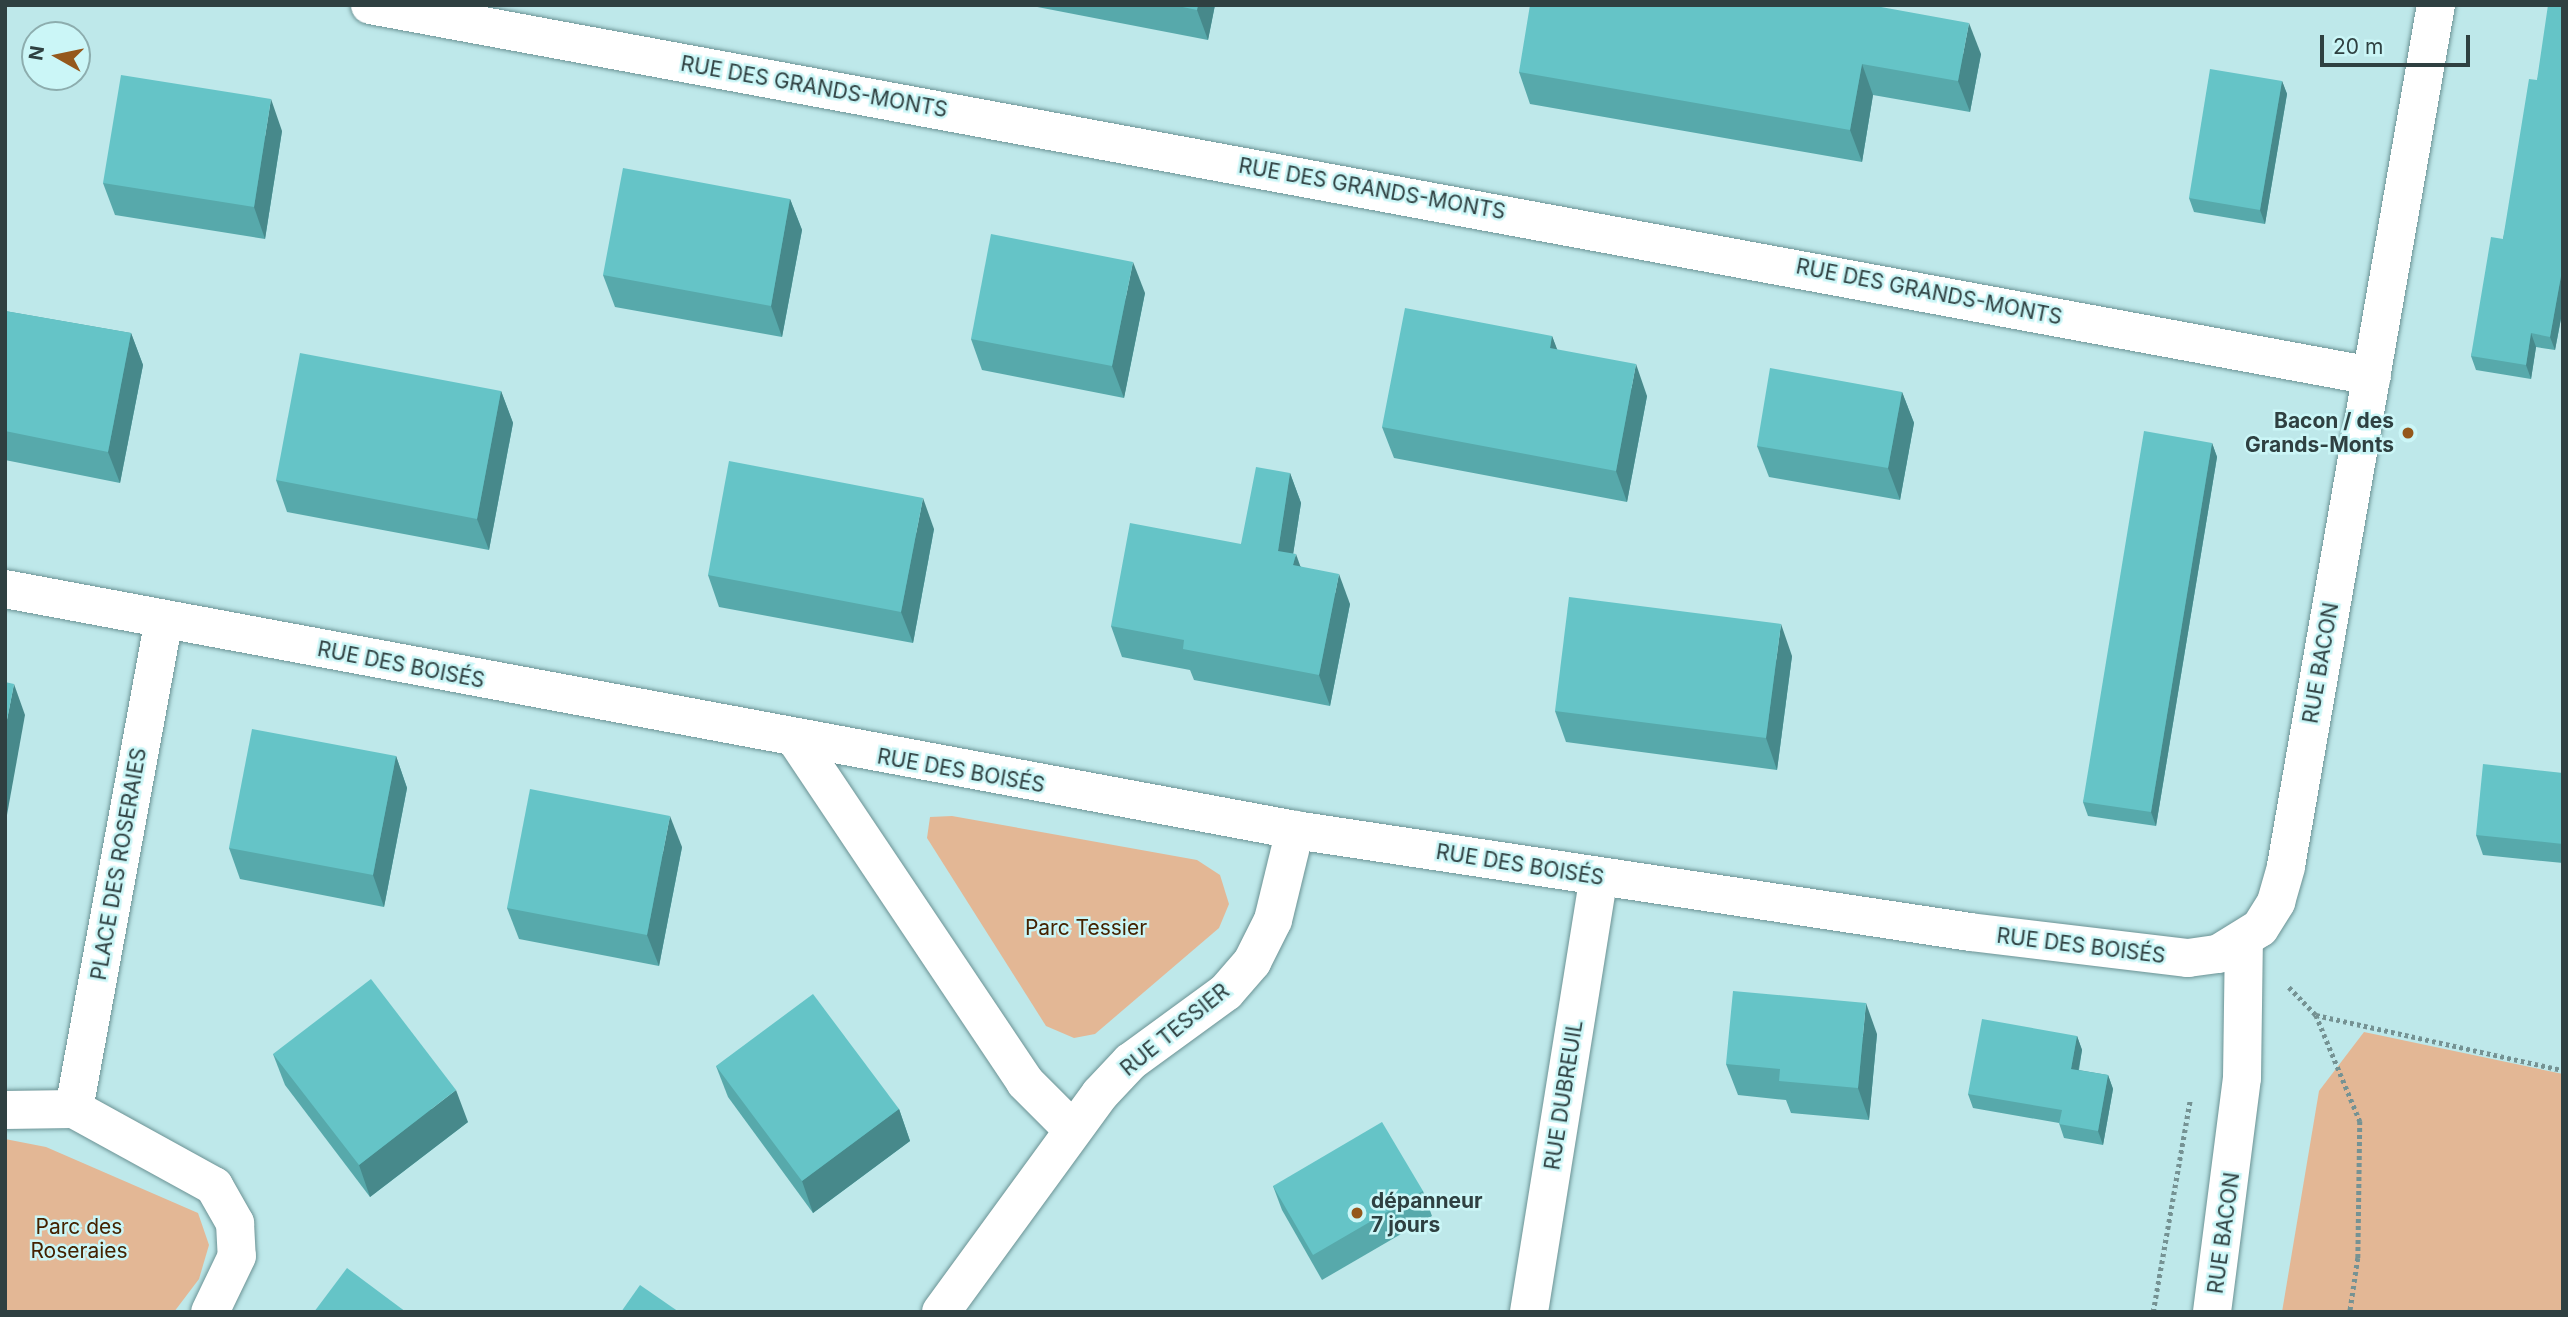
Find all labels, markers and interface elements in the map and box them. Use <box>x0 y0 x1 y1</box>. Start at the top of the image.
north arrow <box>21 21 91 91</box>
scale bar <box>2323 21 2474 65</box>
text: 20 m <box>2333 34 2383 59</box>
text: N <box>24 44 49 62</box>
street label: RUE DES GRANDS-MONTS <box>679 51 949 123</box>
street label: RUE DES GRANDS-MONTS <box>1237 153 1507 225</box>
street label: RUE DES GRANDS-MONTS <box>1794 254 2064 330</box>
place label: Bacon / des Grands-Monts <box>2245 408 2394 458</box>
marker: Bacon / des Grands-Monts <box>2400 425 2416 441</box>
street label: RUE BACON <box>2298 601 2344 725</box>
street label: RUE DES BOISÉS <box>315 636 487 694</box>
street label: RUE DES BOISÉS <box>875 744 1047 798</box>
street label: PLACE DES ROSERAIES <box>86 746 152 982</box>
street label: RUE DES BOISÉS <box>1434 839 1606 891</box>
park label: Parc Tessier <box>1025 915 1147 941</box>
street label: RUE DES BOISÉS <box>1995 923 2167 969</box>
street label: RUE TESSIER <box>1116 978 1234 1082</box>
street label: RUE DUBREUIL <box>1540 1018 1588 1172</box>
street label: RUE BACON <box>2203 1171 2245 1295</box>
place label: dépanneur 7 jours <box>1371 1188 1483 1238</box>
marker: dépanneur 7 jours <box>1349 1205 1365 1221</box>
park label: Parc des Roseraies <box>30 1214 128 1264</box>

